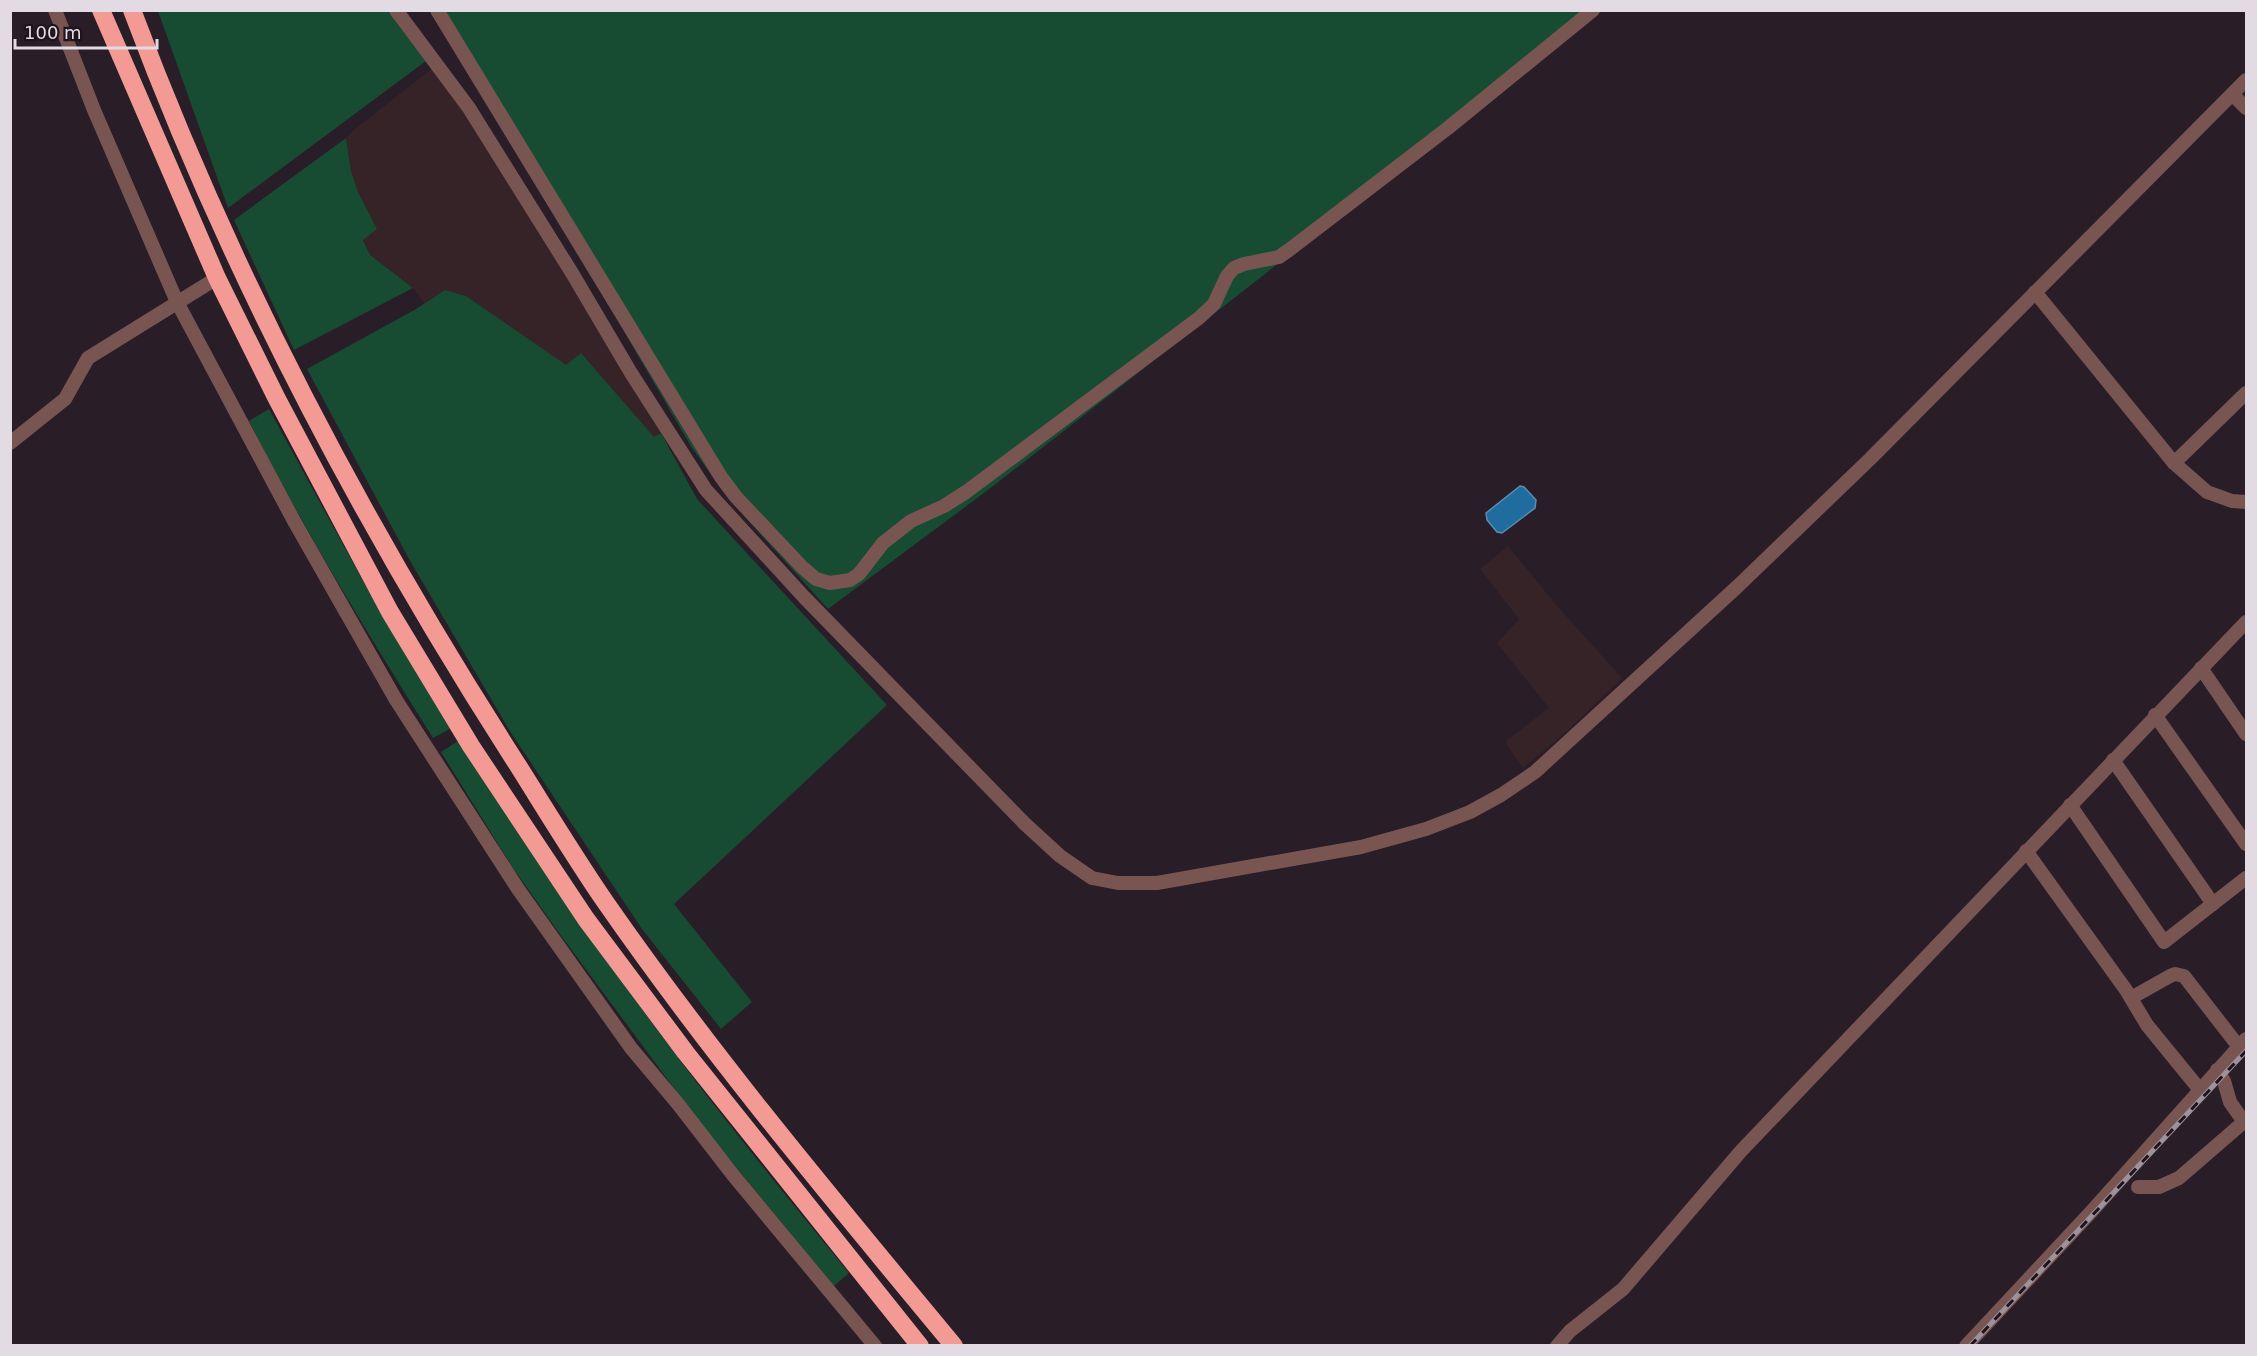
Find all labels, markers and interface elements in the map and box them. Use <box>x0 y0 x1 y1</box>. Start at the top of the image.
scale bar <box>15 12 158 50</box>
text: 100 m <box>24 22 82 43</box>

